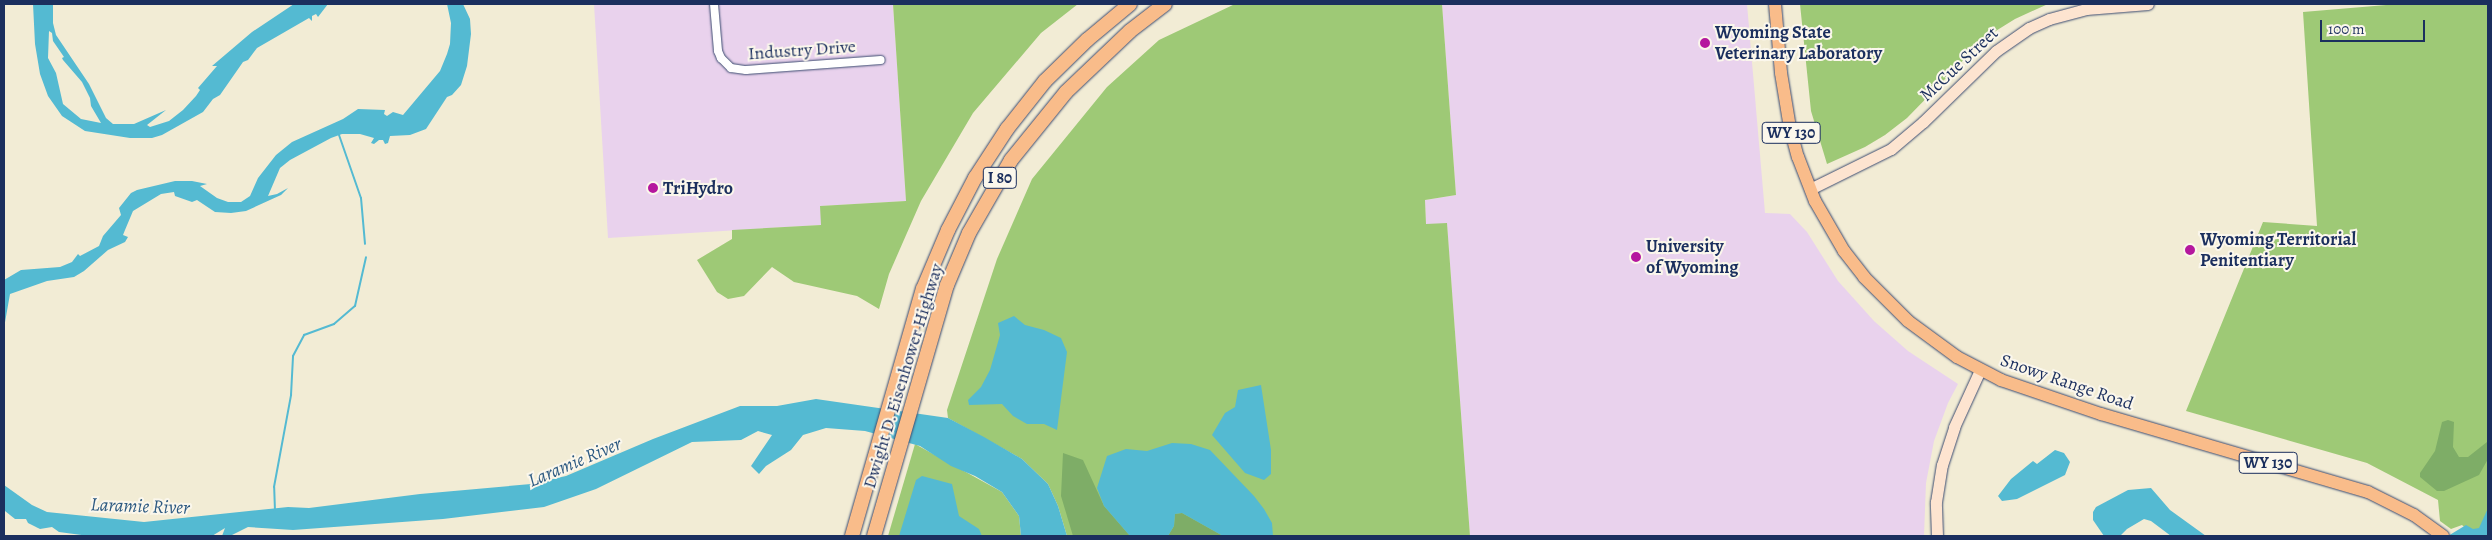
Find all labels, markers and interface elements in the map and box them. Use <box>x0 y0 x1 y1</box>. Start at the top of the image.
scale bar <box>2322 10 2427 42</box>
text: 100 m <box>2328 19 2365 39</box>
place label: Wyoming State Veterinary Laboratory <box>1715 22 1882 64</box>
street label: McCue Street <box>1915 22 2003 106</box>
street label: Industry Drive <box>747 35 857 65</box>
marker: Wyoming State Veterinary Laboratory <box>1699 37 1711 49</box>
road number: WY 130 <box>1761 120 1821 146</box>
road number: I 80 <box>982 164 1018 192</box>
place label: TriHydro <box>663 177 733 199</box>
marker: TriHydro <box>647 182 659 194</box>
place label: Wyoming Territorial Penitentiary <box>2200 229 2356 272</box>
place label: University of Wyoming <box>1646 236 1738 278</box>
marker: Wyoming Territorial Penitentiary <box>2184 244 2196 256</box>
marker: University of Wyoming <box>1630 251 1642 263</box>
street label: Dwight D. Eisenhower Highway <box>858 261 948 491</box>
street label: Snowy Range Road <box>1998 349 2136 415</box>
water label: Laramie River <box>525 433 625 493</box>
road number: WY 130 <box>2238 449 2298 476</box>
water label: Laramie River <box>90 494 190 520</box>

